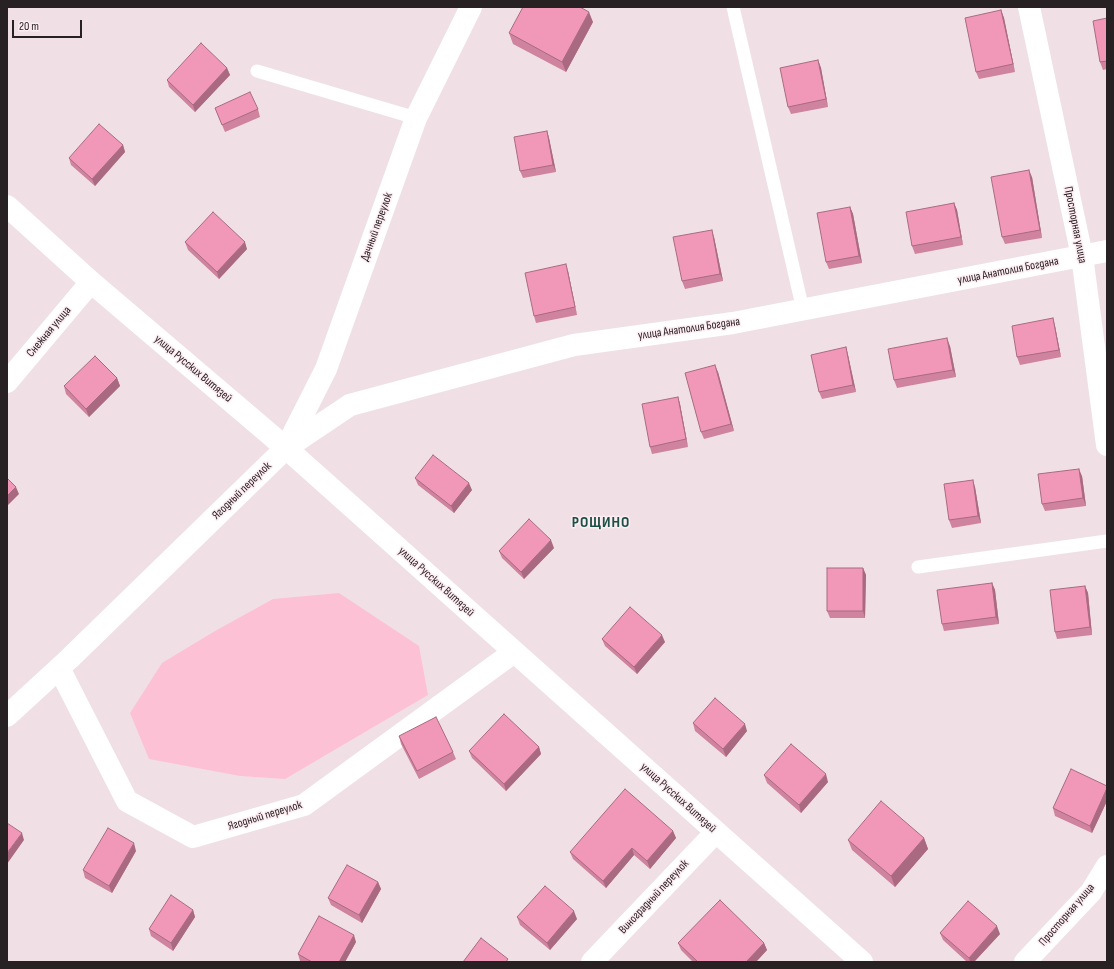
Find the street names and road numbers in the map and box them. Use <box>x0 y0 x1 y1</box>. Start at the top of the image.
street label: Просторная улица <box>1060 185 1090 265</box>
street label: Дачный переулок <box>358 191 396 263</box>
street label: улица Анатолия Богдана <box>956 254 1060 288</box>
street label: Снежная улица <box>24 304 74 360</box>
street label: улица Анатолия Богдана <box>637 315 741 343</box>
street label: улица Русских Витязей <box>151 332 235 406</box>
street label: Ягодный переулок <box>209 459 275 523</box>
street label: улица Русских Витязей <box>395 544 477 620</box>
street label: улица Русских Витязей <box>637 760 719 836</box>
street label: Ягодный переулок <box>226 798 304 834</box>
street label: Виноградный переулок <box>616 857 692 937</box>
street label: Просторная улица <box>1036 881 1098 949</box>

